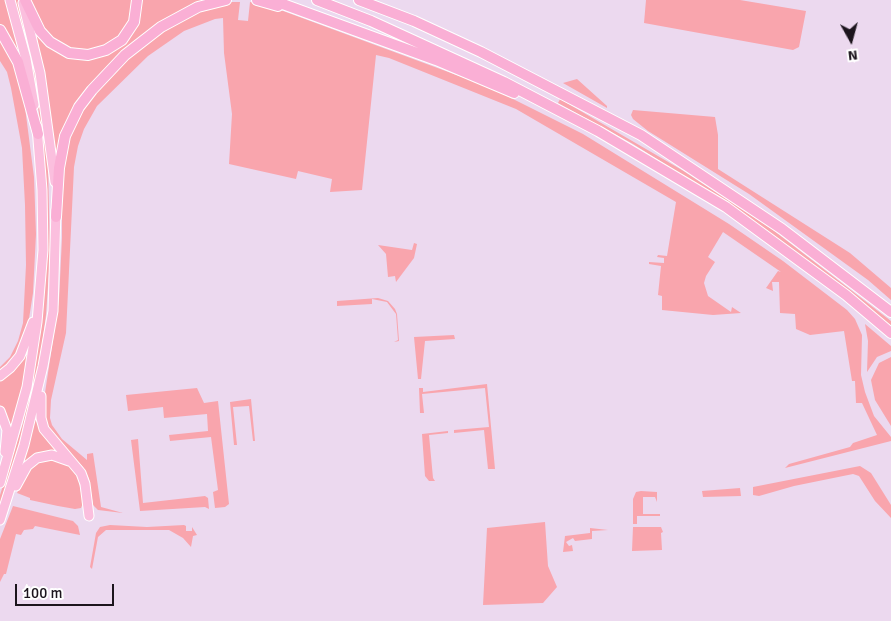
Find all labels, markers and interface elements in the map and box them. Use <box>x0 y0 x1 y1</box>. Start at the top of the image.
north arrow <box>826 15 876 65</box>
text: N <box>847 46 859 64</box>
scale bar <box>18 574 116 606</box>
text: 100 m <box>23 584 63 602</box>

